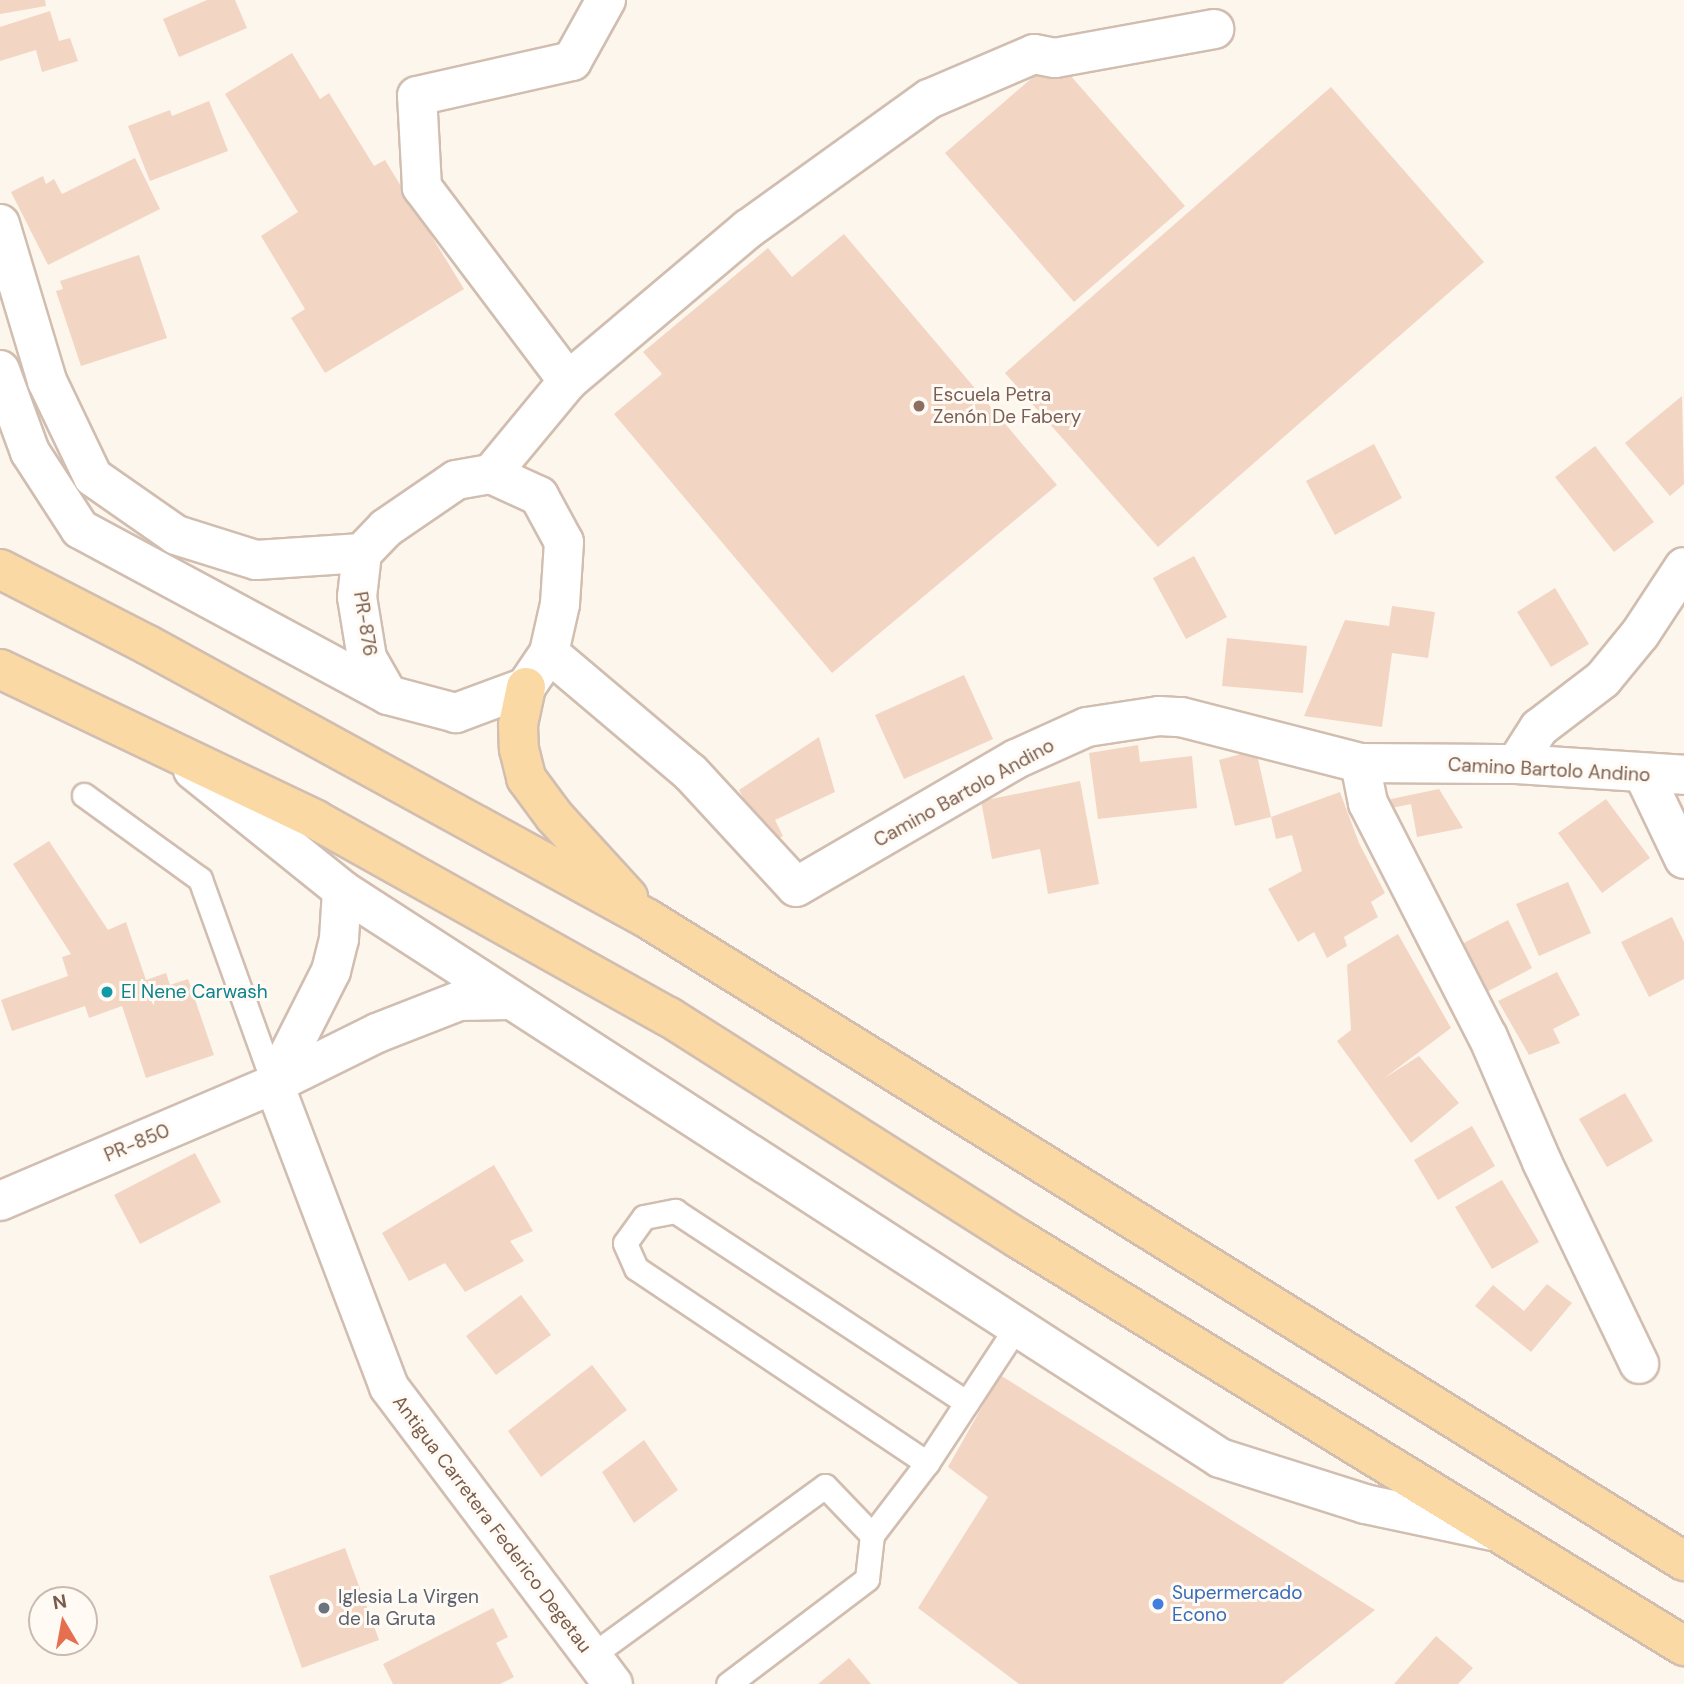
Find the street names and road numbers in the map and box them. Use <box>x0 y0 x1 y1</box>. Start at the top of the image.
street label: PR-876 <box>349 590 381 658</box>
street label: Camino Bartolo Andino <box>870 734 1058 852</box>
street label: Camino Bartolo Andino <box>1447 753 1651 787</box>
street label: PR-850 <box>101 1119 173 1167</box>
street label: Antigua Carretera Federico Degetau <box>388 1391 596 1657</box>

